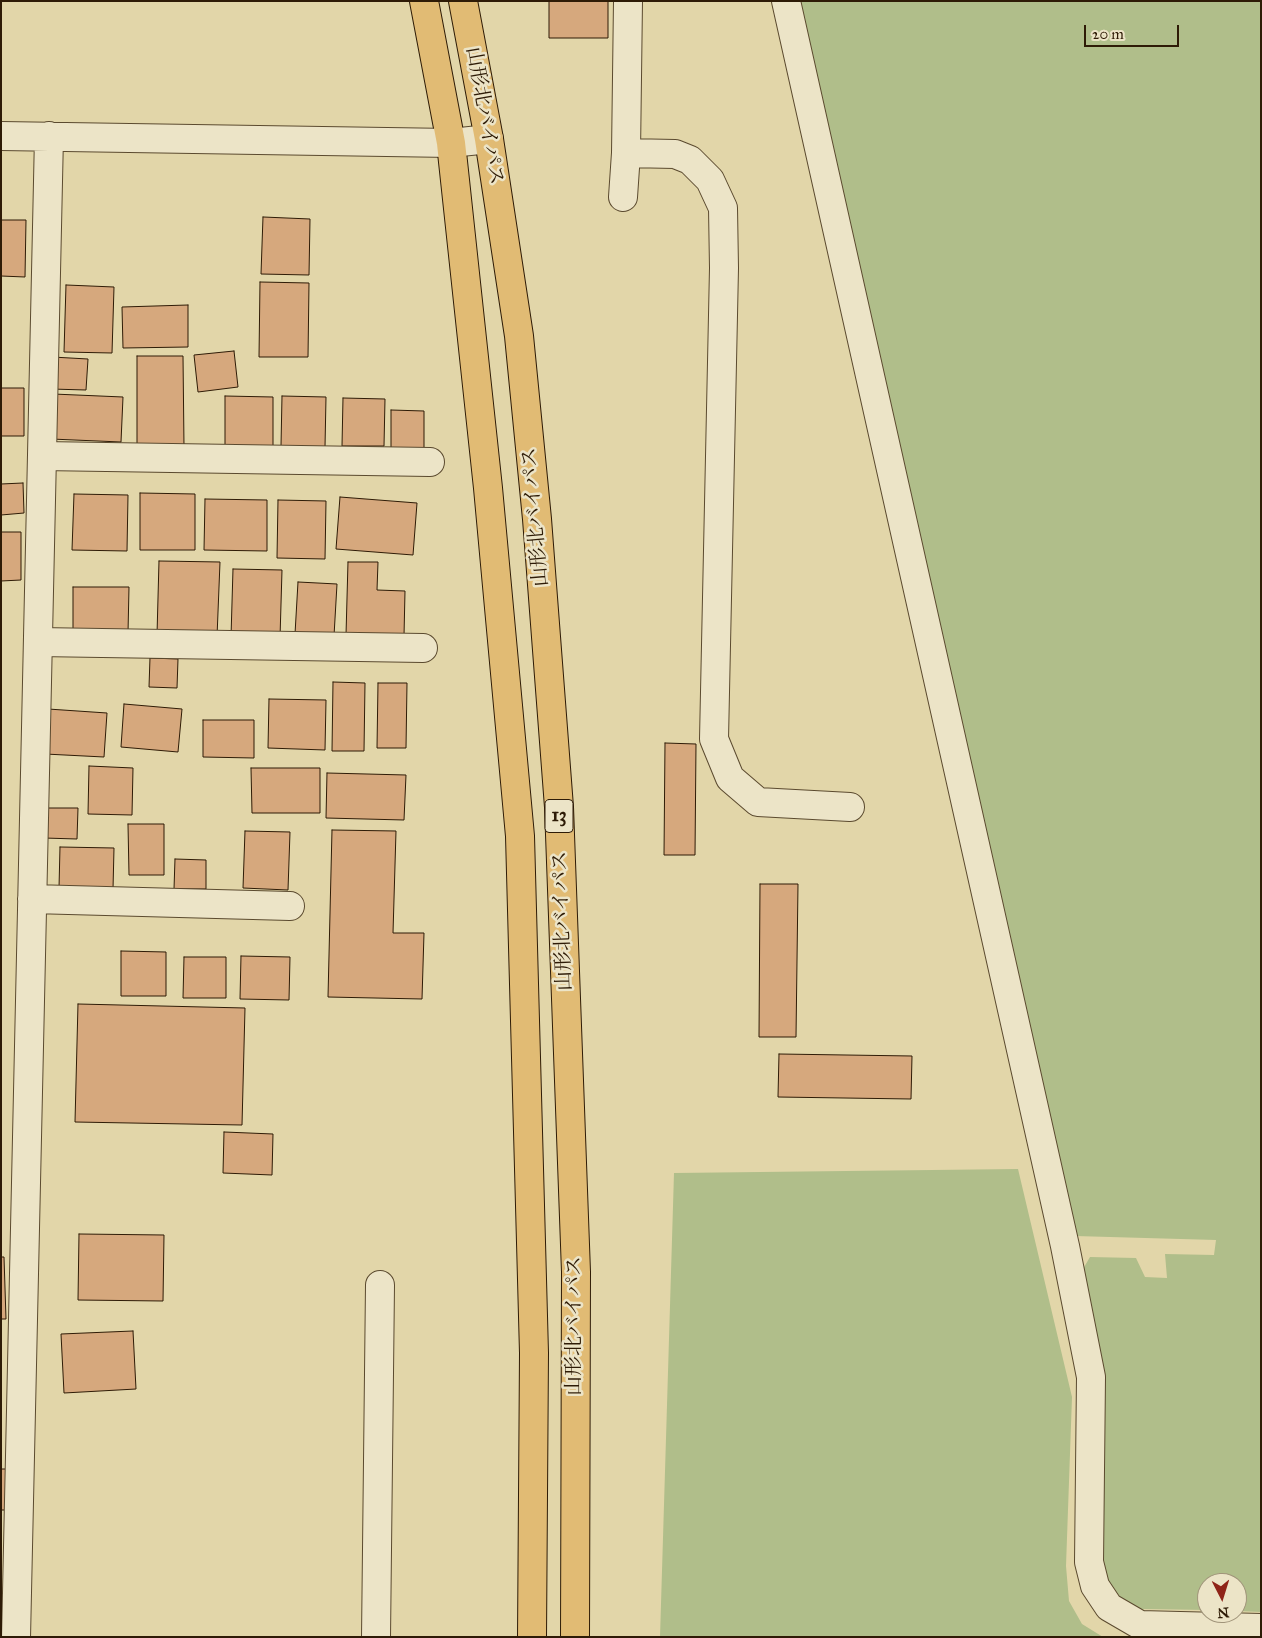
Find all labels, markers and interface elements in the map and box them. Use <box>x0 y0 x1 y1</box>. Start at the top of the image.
scale bar <box>1087 15 1182 47</box>
text: 20 m <box>1092 25 1124 43</box>
street label: 山形北バイパス <box>460 45 508 187</box>
street label: 山形北バイパス <box>518 446 554 588</box>
road number: 13 <box>545 799 573 832</box>
street label: 山形北バイパス <box>549 851 577 991</box>
street label: 山形北バイパス <box>563 1256 587 1396</box>
north arrow <box>1197 1573 1247 1623</box>
text: N <box>1217 1603 1230 1621</box>

